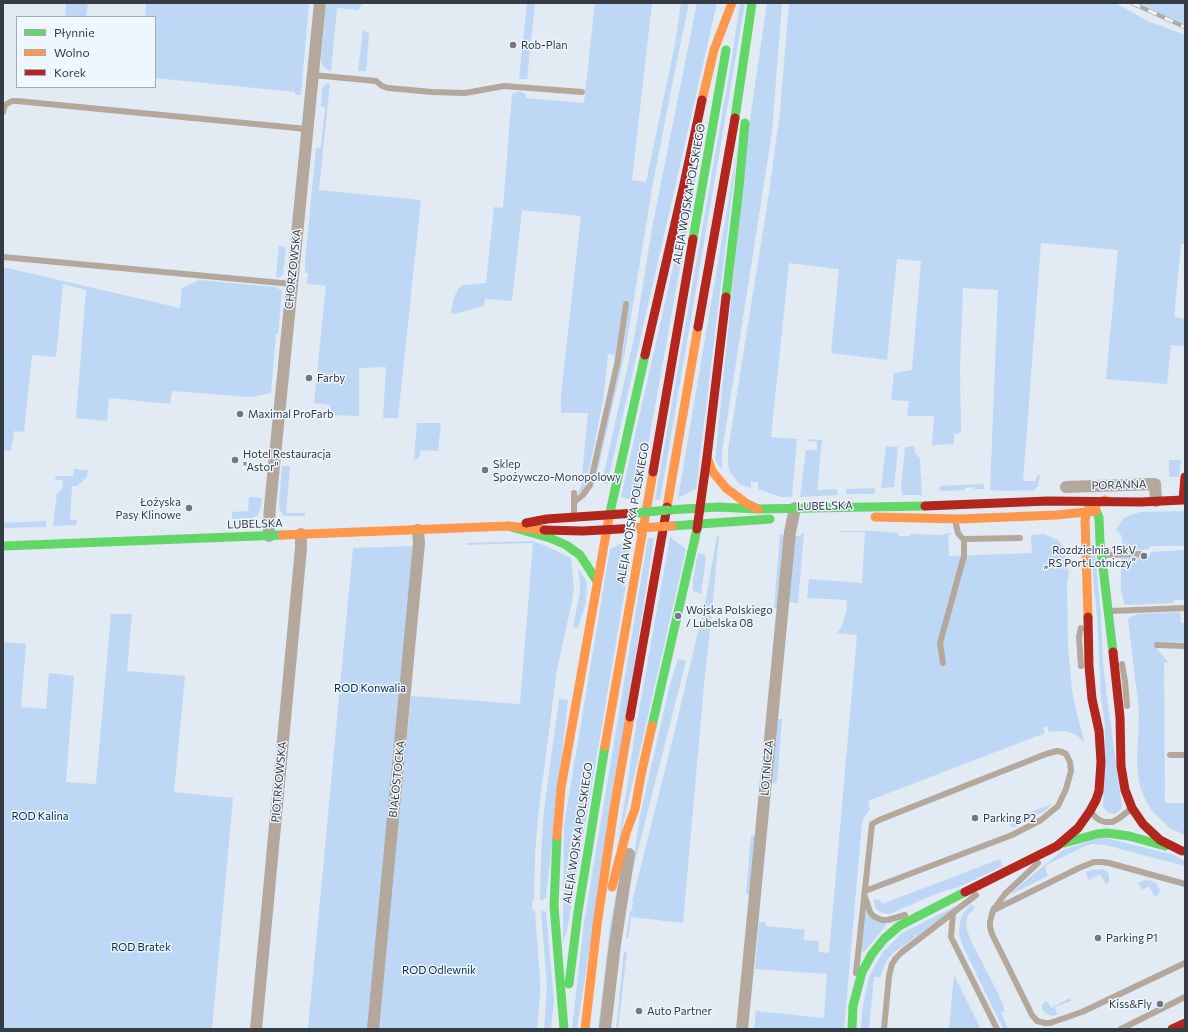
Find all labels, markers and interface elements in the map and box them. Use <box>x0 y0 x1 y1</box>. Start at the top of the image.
legend <box>16 16 156 88</box>
text: Płynnie <box>54 25 95 39</box>
place label: Rob-Plan <box>521 38 567 52</box>
marker: Rob-Plan <box>508 40 518 50</box>
text: Wolno <box>54 45 90 59</box>
text: Korek <box>54 65 86 79</box>
street label: ALEJA WOJSKA POLSKIEGO <box>670 123 708 265</box>
street label: CHORZOWSKA <box>282 228 304 310</box>
place label: Farby <box>317 371 345 385</box>
marker: Farby <box>304 373 314 383</box>
place label: Maximal ProFarb <box>248 407 334 421</box>
marker: Maximal ProFarb <box>235 409 245 419</box>
street label: ALEJA WOJSKA POLSKIEGO <box>614 442 652 584</box>
place label: Hotel Restauracja "Astor" <box>243 447 331 473</box>
marker: Hotel Restauracja "Astor" <box>230 455 240 465</box>
place label: Sklep Spożywczo-Monopolowy <box>493 457 621 483</box>
marker: Sklep Spożywczo-Monopolowy <box>480 465 490 475</box>
street label: PORANNA <box>1091 477 1147 493</box>
place label: Łożyska Pasy Klinowe <box>116 495 181 521</box>
street label: LUBELSKA <box>797 499 853 513</box>
marker: Łożyska Pasy Klinowe <box>184 503 194 513</box>
street label: LUBELSKA <box>227 516 283 532</box>
place label: Rozdzielnia 15kV „RS Port Lotniczy” <box>1044 543 1136 569</box>
marker: Rozdzielnia 15kV „RS Port Lotniczy” <box>1139 551 1149 561</box>
place label: Wojska Polskiego / Lubelska 08 <box>686 603 773 629</box>
marker: Wojska Polskiego / Lubelska 08 <box>673 611 683 621</box>
park label: ROD Konwalia <box>334 681 406 695</box>
street label: BIAŁOSTOCKA <box>386 740 408 818</box>
street label: LOTNICZA <box>758 740 776 796</box>
street label: PIOTRKOWSKA <box>269 741 289 823</box>
street label: ALEJA WOJSKA POLSKIEGO <box>560 762 596 904</box>
park label: ROD Kalina <box>11 809 69 823</box>
place label: Parking P2 <box>983 811 1036 825</box>
marker: Parking P2 <box>970 813 980 823</box>
place label: Parking P1 <box>1106 931 1158 945</box>
marker: Parking P1 <box>1093 933 1103 943</box>
park label: ROD Bratek <box>111 940 171 954</box>
park label: ROD Odlewnik <box>402 963 476 977</box>
place label: Kiss&Fly <box>1109 997 1152 1011</box>
marker: Kiss&Fly <box>1155 999 1165 1009</box>
place label: Auto Partner <box>647 1004 712 1018</box>
marker: Auto Partner <box>634 1006 644 1016</box>

